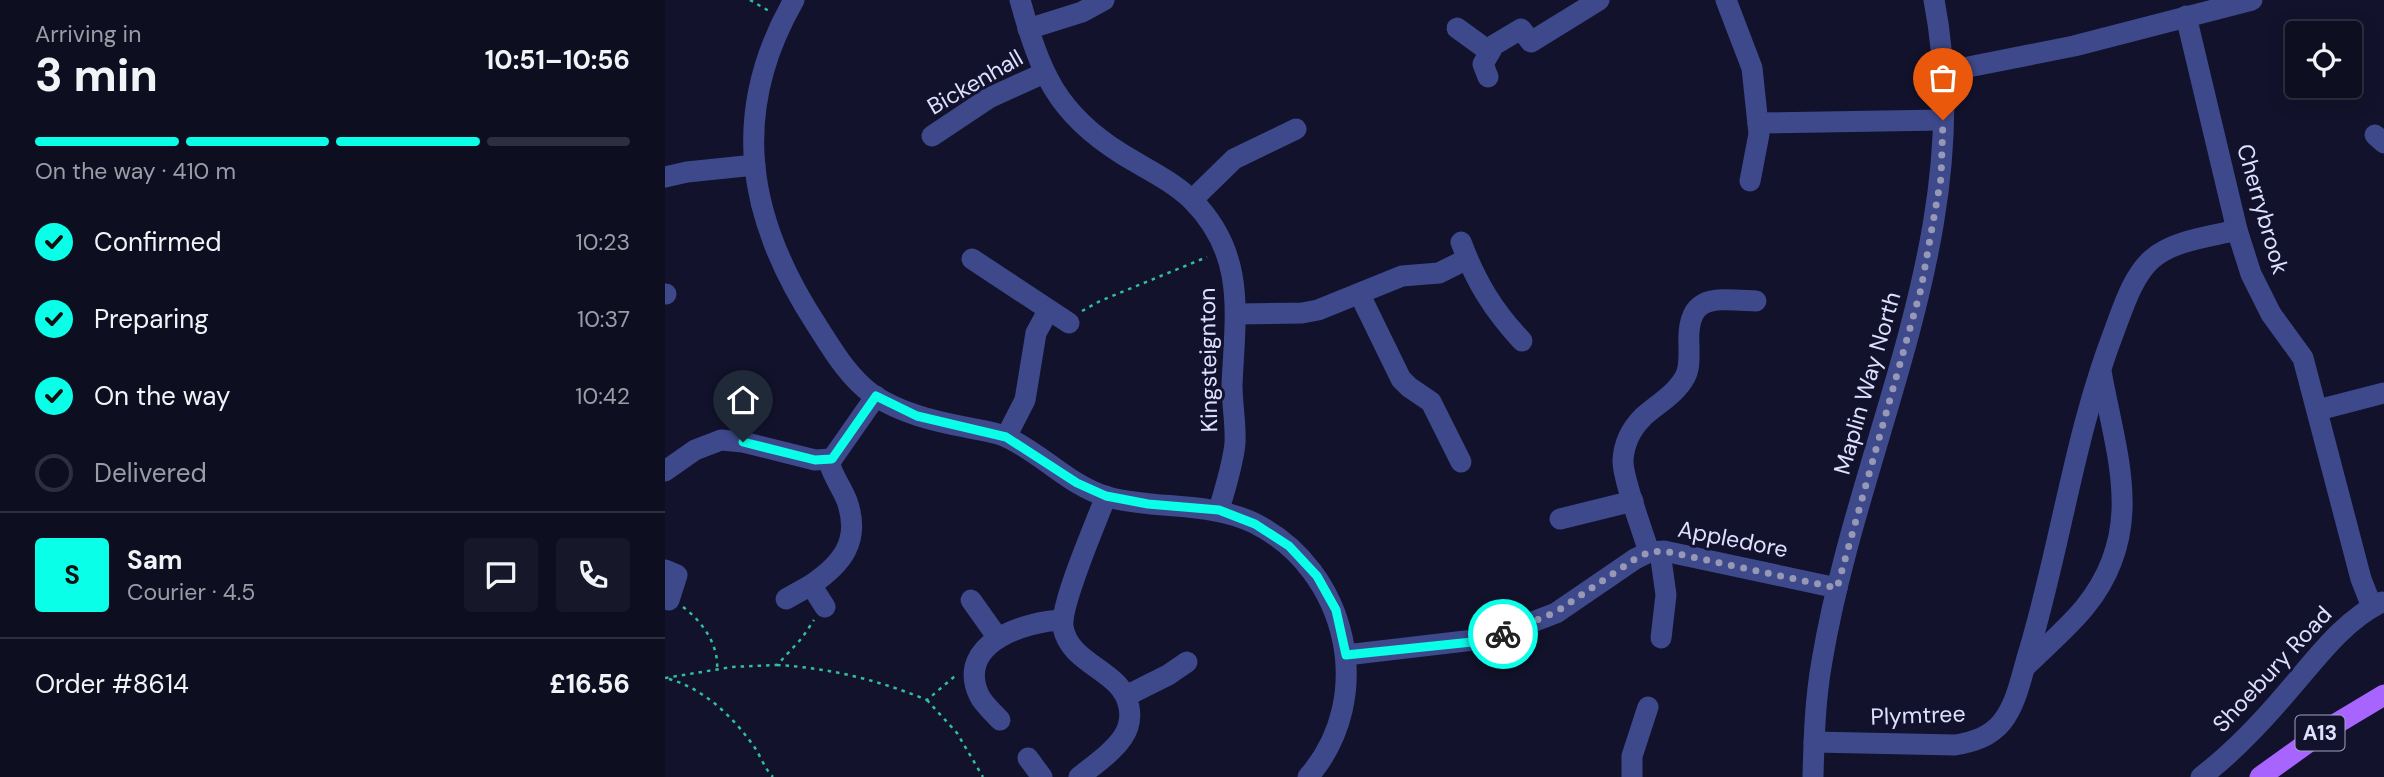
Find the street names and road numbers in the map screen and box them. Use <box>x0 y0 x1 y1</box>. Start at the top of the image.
street label: Bickenhall <box>922 43 1028 121</box>
street label: Cherrybrook <box>2230 140 2296 278</box>
street label: Kingsteignton <box>1192 287 1224 433</box>
street label: Maplin Way North <box>1827 288 1907 478</box>
street label: Appledore <box>1675 514 1791 564</box>
street label: Shoebury Road <box>2206 600 2338 738</box>
street label: Plymtree <box>1870 698 1966 732</box>
road number: A13 <box>2295 716 2345 750</box>

